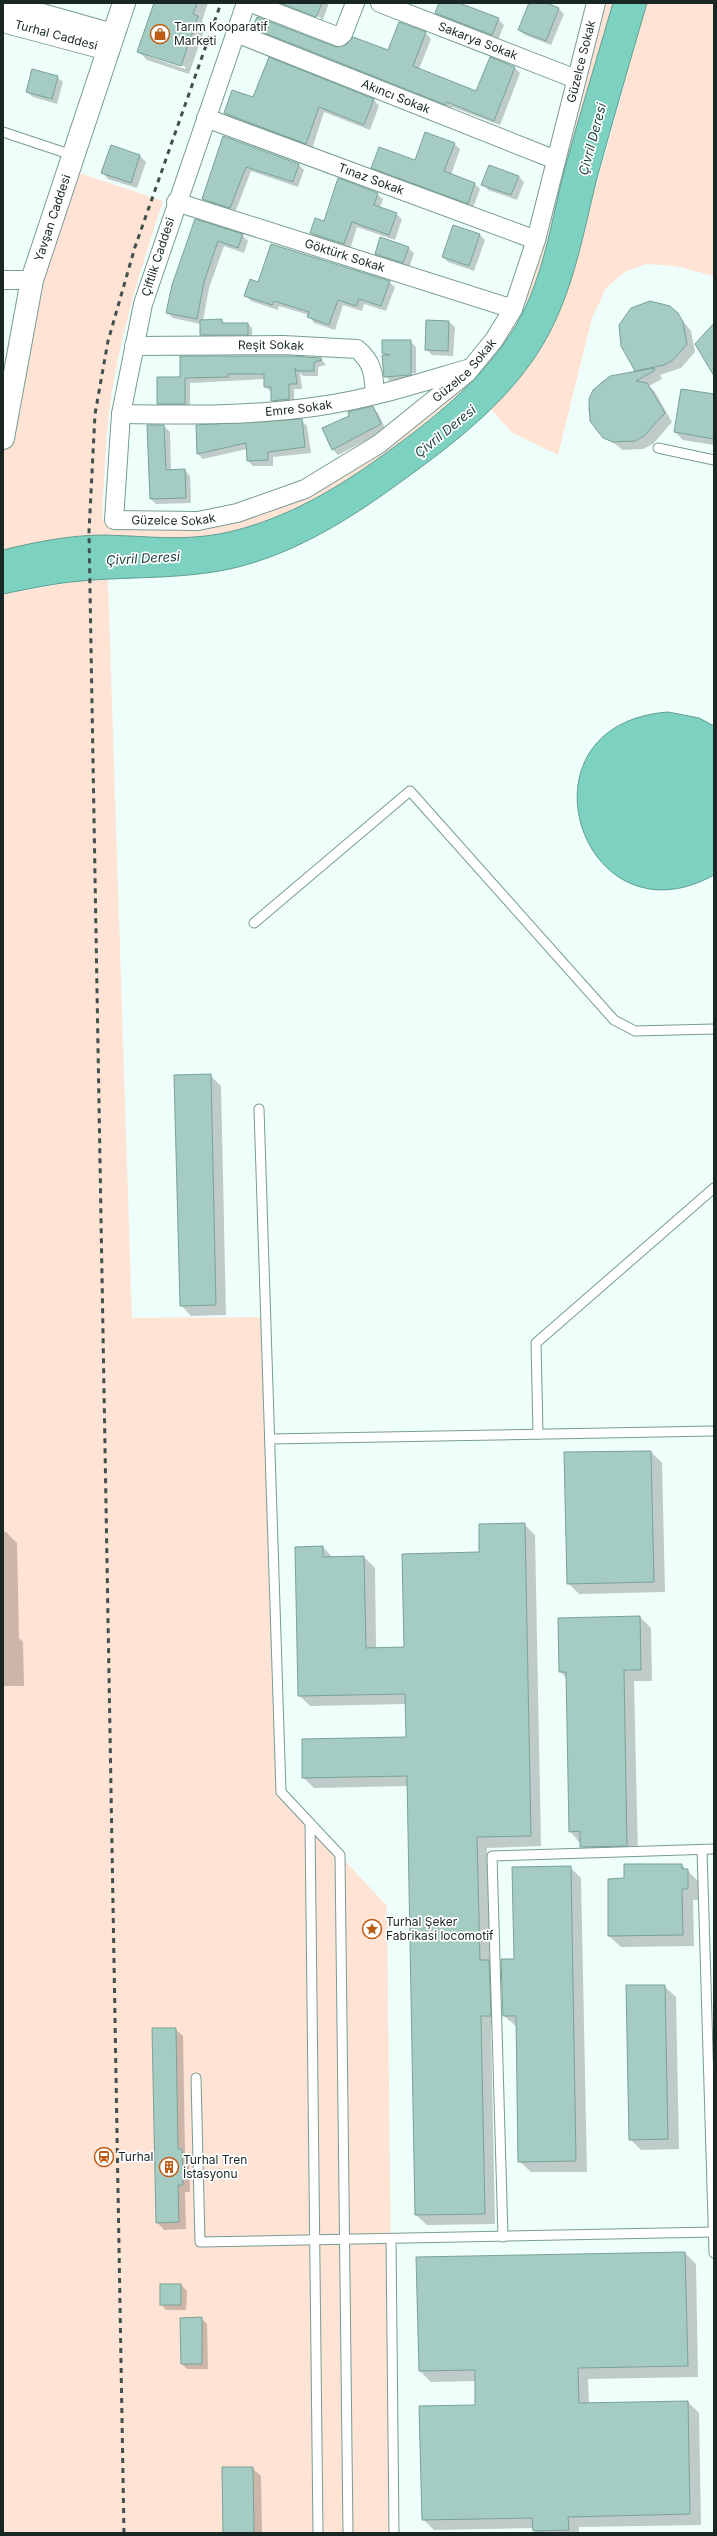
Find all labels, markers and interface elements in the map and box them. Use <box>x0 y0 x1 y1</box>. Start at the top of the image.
street label: Turhal Caddesi <box>13 16 100 53</box>
street label: Sakarya Sokak <box>436 18 520 63</box>
street label: Güzelce Sokak <box>563 18 598 104</box>
place label: Tarım Kooparatif Marketi <box>174 19 268 48</box>
shop icon: Tarım Kooparatif Marketi <box>149 23 171 45</box>
street label: Akıncı Sokak <box>359 76 433 117</box>
water label: Çivril Deresi <box>575 100 610 177</box>
street label: Tınaz Sokak <box>336 160 407 198</box>
street label: Yavşan Caddesi <box>31 172 74 263</box>
street label: Çiftlik Caddesi <box>138 216 177 298</box>
street label: Göktürk Sokak <box>303 235 387 275</box>
street label: Güzelce Sokak <box>429 335 499 405</box>
street label: Reşit Sokak <box>238 337 305 353</box>
street label: Emre Sokak <box>265 396 334 419</box>
water label: Çivril Deresi <box>411 401 479 461</box>
street label: Güzelce Sokak <box>131 510 217 528</box>
water label: Çivril Deresi <box>106 548 181 568</box>
place label: Turhal Şeker Fabrikasi locomotif <box>386 1914 494 1943</box>
place icon: Turhal Şeker Fabrikasi locomotif <box>361 1918 383 1940</box>
station icon: Turhal <box>93 2146 115 2168</box>
place label: Turhal <box>118 2149 153 2164</box>
place label: Turhal Tren İstasyonu <box>183 2152 247 2181</box>
building icon: Turhal Tren İstasyonu <box>158 2156 180 2178</box>

